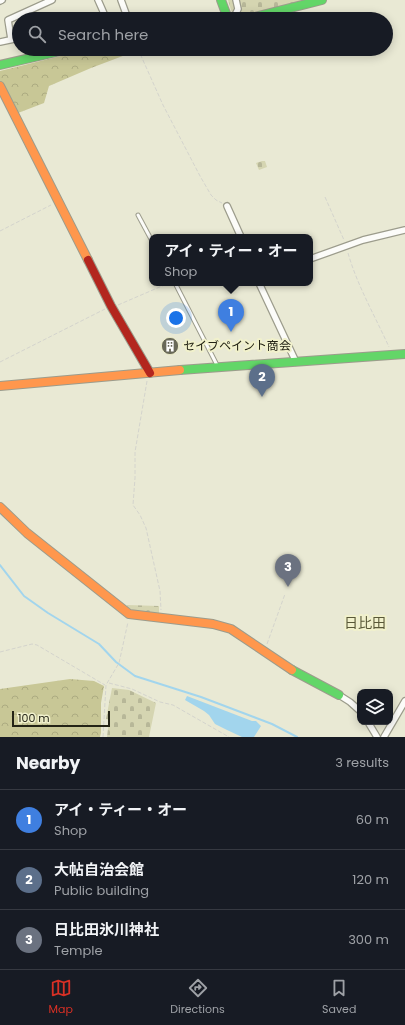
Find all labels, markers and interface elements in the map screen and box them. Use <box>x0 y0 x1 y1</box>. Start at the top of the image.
search box <box>12 12 393 56</box>
icon: search <box>26 23 48 45</box>
text: Search here <box>58 24 148 45</box>
popup <box>149 234 313 286</box>
text: アイ・ティー・オー <box>164 240 298 261</box>
text: Shop <box>164 262 197 281</box>
pin: 1 <box>218 299 244 332</box>
your location <box>166 308 186 328</box>
building icon: セイブペイント商会 <box>160 336 180 356</box>
place label: セイブペイント商会 <box>183 337 291 354</box>
pin: 2 <box>249 364 275 397</box>
pin: 3 <box>275 554 301 587</box>
district label: 日比田 <box>344 613 386 633</box>
map controls <box>357 689 393 725</box>
button: layers <box>357 689 393 725</box>
scale bar <box>12 709 110 728</box>
text: 100 m <box>18 710 50 726</box>
text: Nearby <box>16 751 80 775</box>
text: 3 results <box>335 753 389 772</box>
text: アイ・ティー・オー <box>54 799 187 820</box>
text: 1 <box>27 810 31 829</box>
text: 60 m <box>356 810 389 829</box>
text: Shop <box>54 821 87 840</box>
text: 大帖自治会館 <box>54 859 144 880</box>
text: 2 <box>25 870 33 889</box>
text: 120 m <box>352 870 389 889</box>
text: Public building <box>54 881 149 900</box>
text: 日比田氷川神社 <box>54 919 159 940</box>
text: 3 <box>25 930 33 949</box>
text: 300 m <box>348 930 389 949</box>
text: Temple <box>54 941 103 960</box>
tab: Map <box>49 977 73 1018</box>
tab: Directions <box>170 977 225 1018</box>
tab: Saved <box>322 977 356 1018</box>

